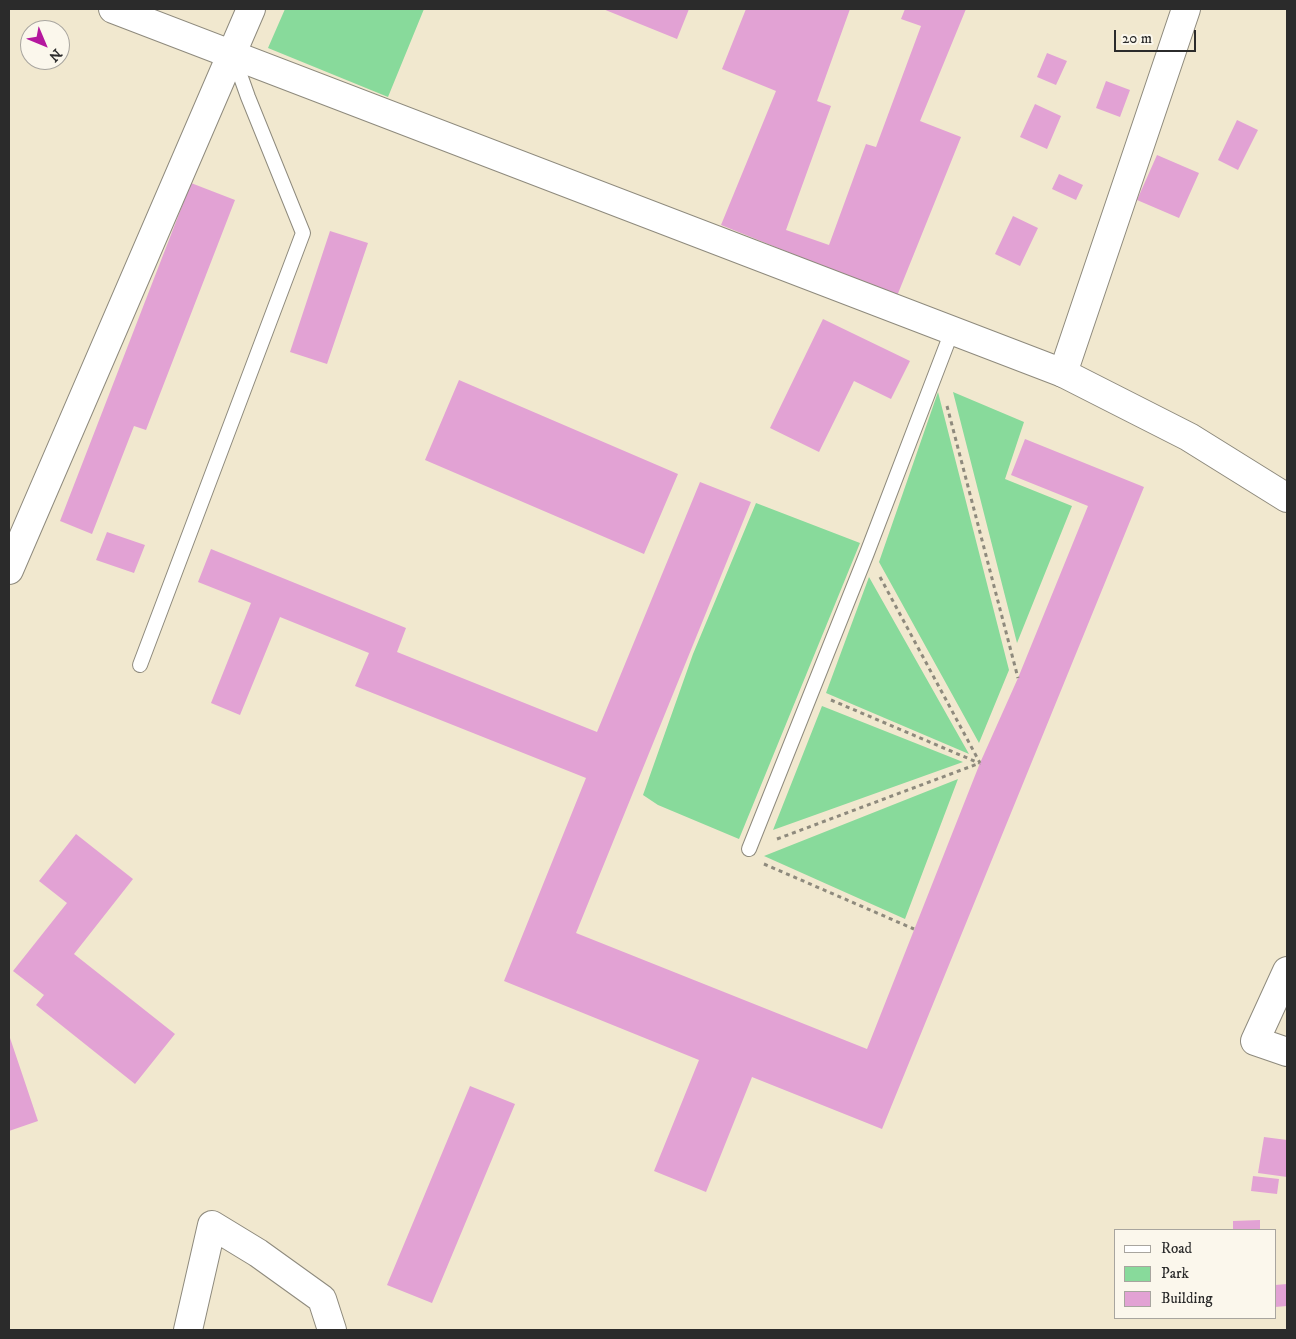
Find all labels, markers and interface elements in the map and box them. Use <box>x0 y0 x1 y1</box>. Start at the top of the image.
north arrow <box>20 20 70 70</box>
scale bar <box>1116 20 1198 52</box>
text: 20 m <box>1122 29 1152 48</box>
text: N <box>44 44 65 65</box>
legend <box>1114 1229 1276 1319</box>
text: Road <box>1161 1239 1192 1258</box>
text: Park <box>1161 1264 1189 1283</box>
text: Building <box>1161 1289 1213 1308</box>

